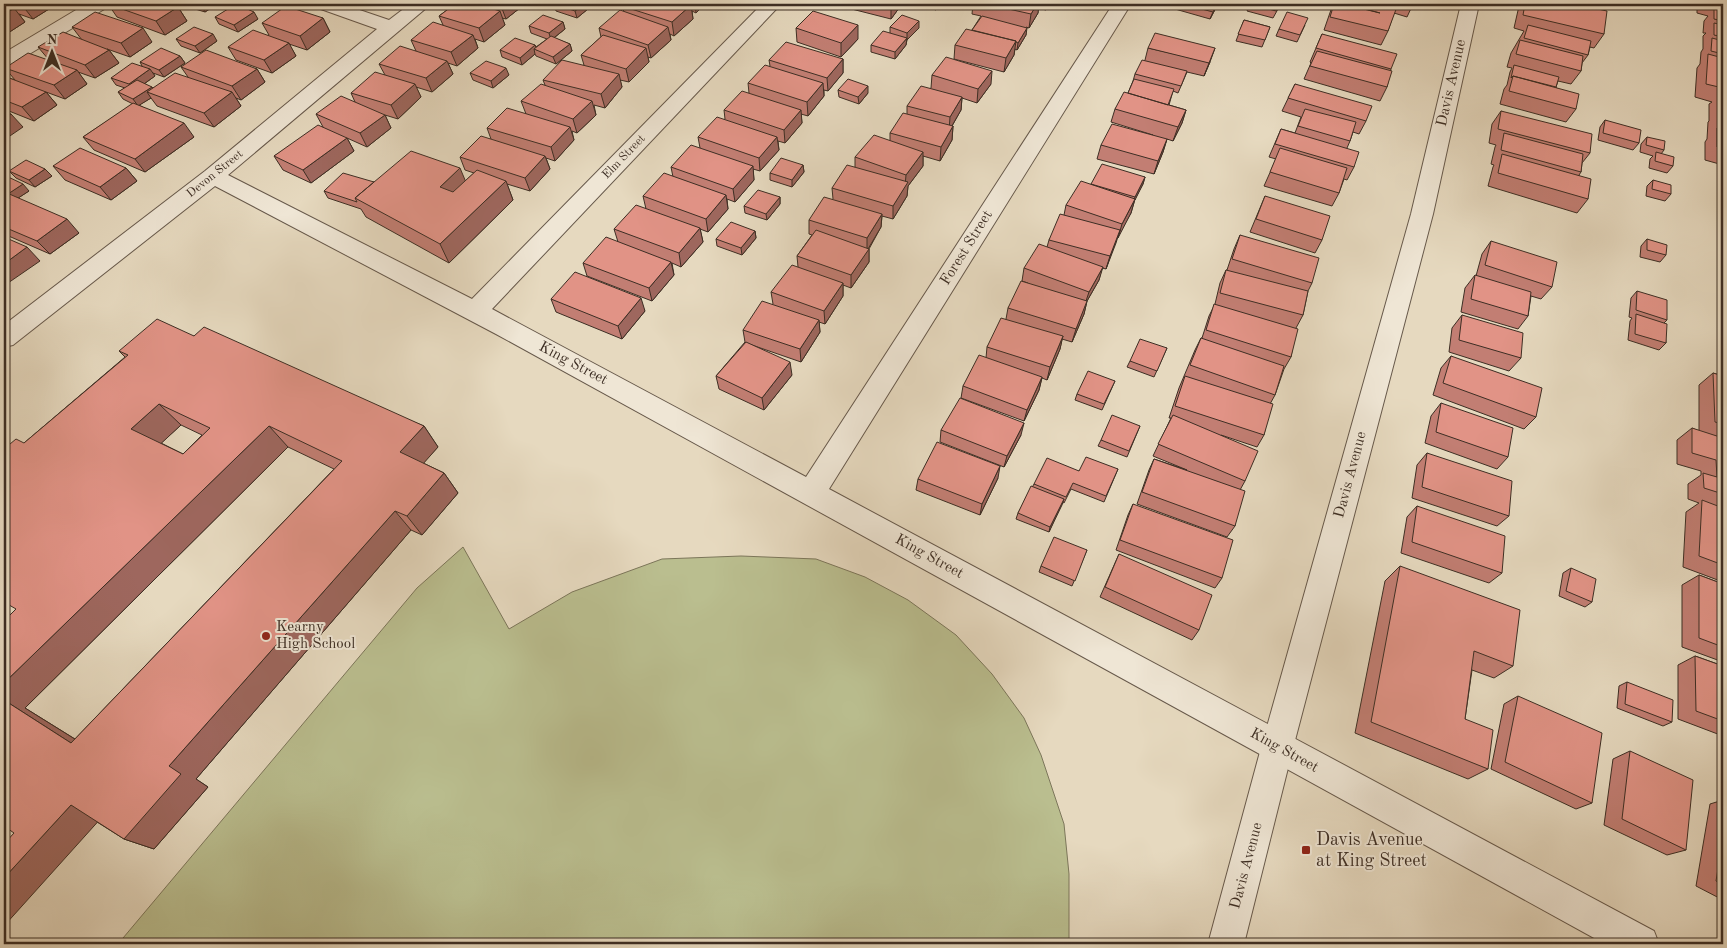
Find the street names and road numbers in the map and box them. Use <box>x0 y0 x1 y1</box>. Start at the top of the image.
street label: Davis Avenue <box>1435 38 1469 128</box>
street label: Elm Street <box>600 133 648 181</box>
street label: Devon Street <box>185 148 245 200</box>
street label: Forest Street <box>938 208 996 288</box>
street label: King Street <box>536 340 610 388</box>
street label: Davis Avenue <box>1332 430 1370 520</box>
street label: King Street <box>892 532 966 582</box>
street label: King Street <box>1247 726 1321 776</box>
street label: Davis Avenue <box>1228 821 1266 911</box>

